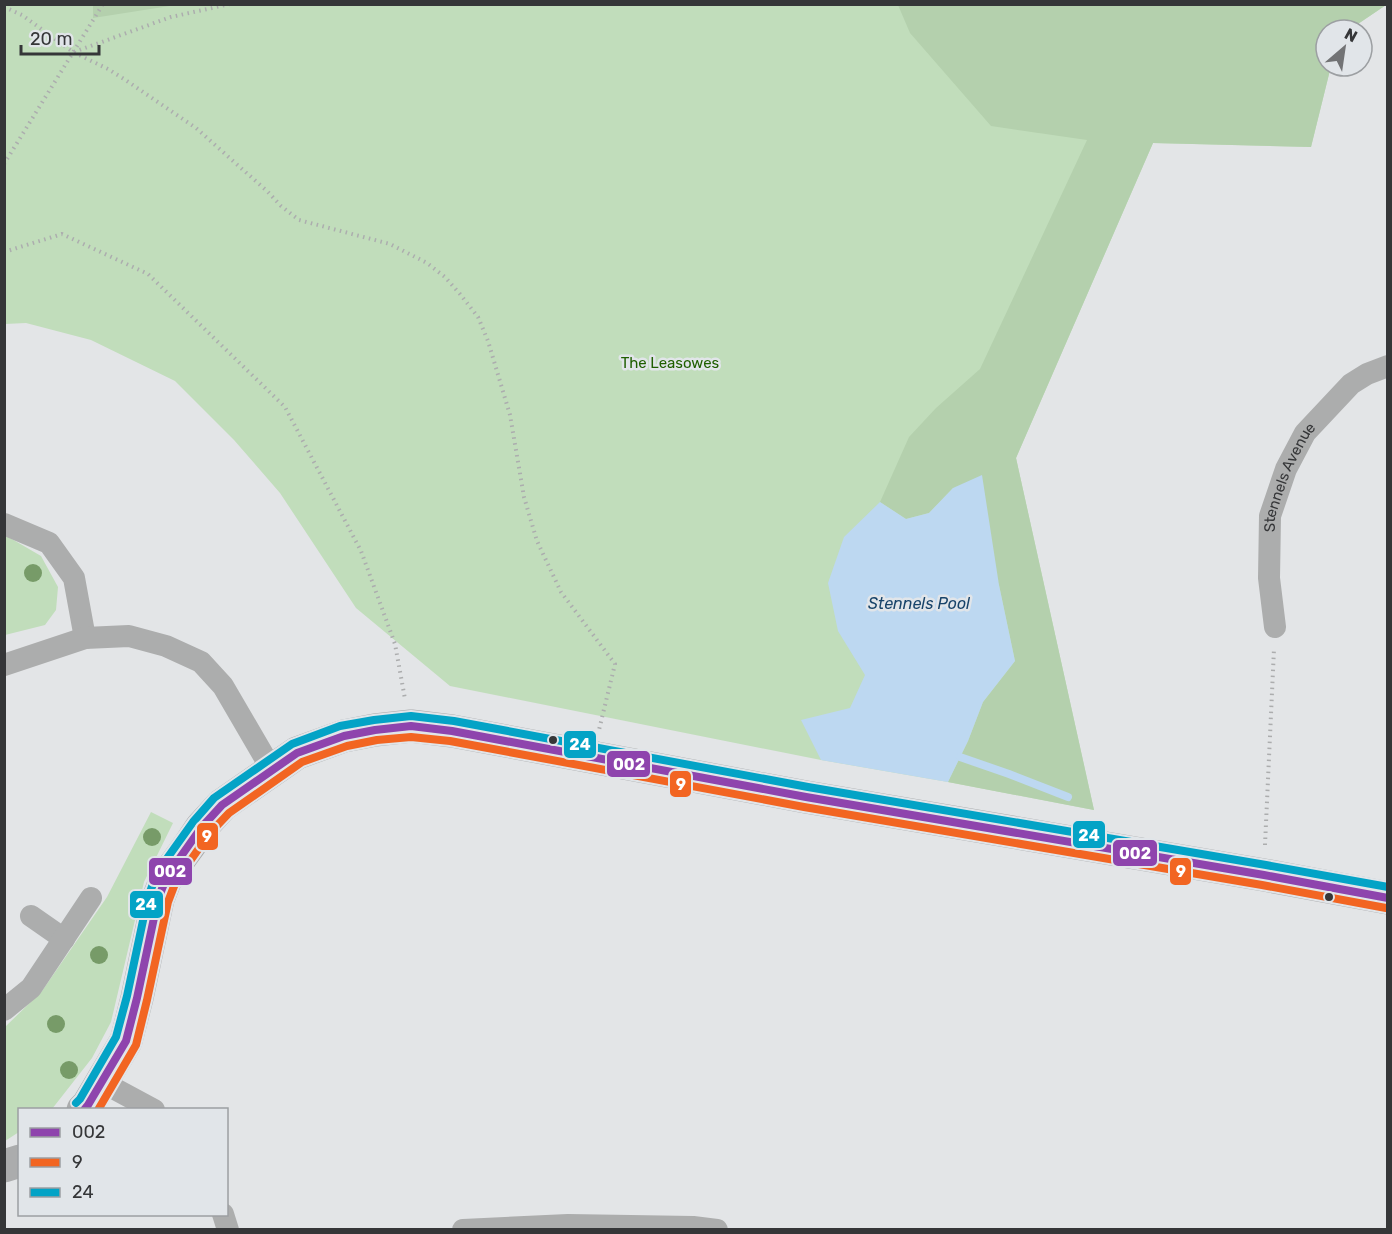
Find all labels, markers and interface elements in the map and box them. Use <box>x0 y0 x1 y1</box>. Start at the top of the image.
scale bar <box>21 18 99 56</box>
north arrow <box>1314 18 1374 78</box>
text: N <box>1341 24 1361 46</box>
text: 20 m <box>30 28 72 50</box>
park label: The Leasowes <box>621 354 720 372</box>
street label: Stennels Avenue <box>1261 419 1319 532</box>
water label: Stennels Pool <box>868 594 971 613</box>
line badge: 24 <box>563 730 597 759</box>
unlabelled marker <box>547 734 559 746</box>
text: 24 <box>569 735 591 754</box>
line badge: 002 <box>606 750 651 778</box>
text: 002 <box>613 755 645 774</box>
line badge: 9 <box>669 770 692 798</box>
text: 9 <box>676 775 686 794</box>
line badge: 24 <box>1072 820 1106 849</box>
line badge: 9 <box>196 822 219 851</box>
text: 24 <box>1078 826 1100 845</box>
text: 9 <box>202 827 212 846</box>
line badge: 002 <box>1112 839 1158 867</box>
text: 002 <box>1119 844 1151 863</box>
line badge: 002 <box>148 857 193 886</box>
line badge: 9 <box>1169 857 1192 886</box>
text: 002 <box>154 862 186 881</box>
text: 9 <box>1176 862 1186 881</box>
line badge: 24 <box>129 890 164 919</box>
unlabelled marker <box>1323 891 1335 903</box>
text: 24 <box>135 895 157 914</box>
legend <box>18 1108 228 1216</box>
text: 002 <box>72 1121 105 1143</box>
text: 9 <box>72 1151 83 1173</box>
text: 24 <box>72 1181 94 1203</box>

